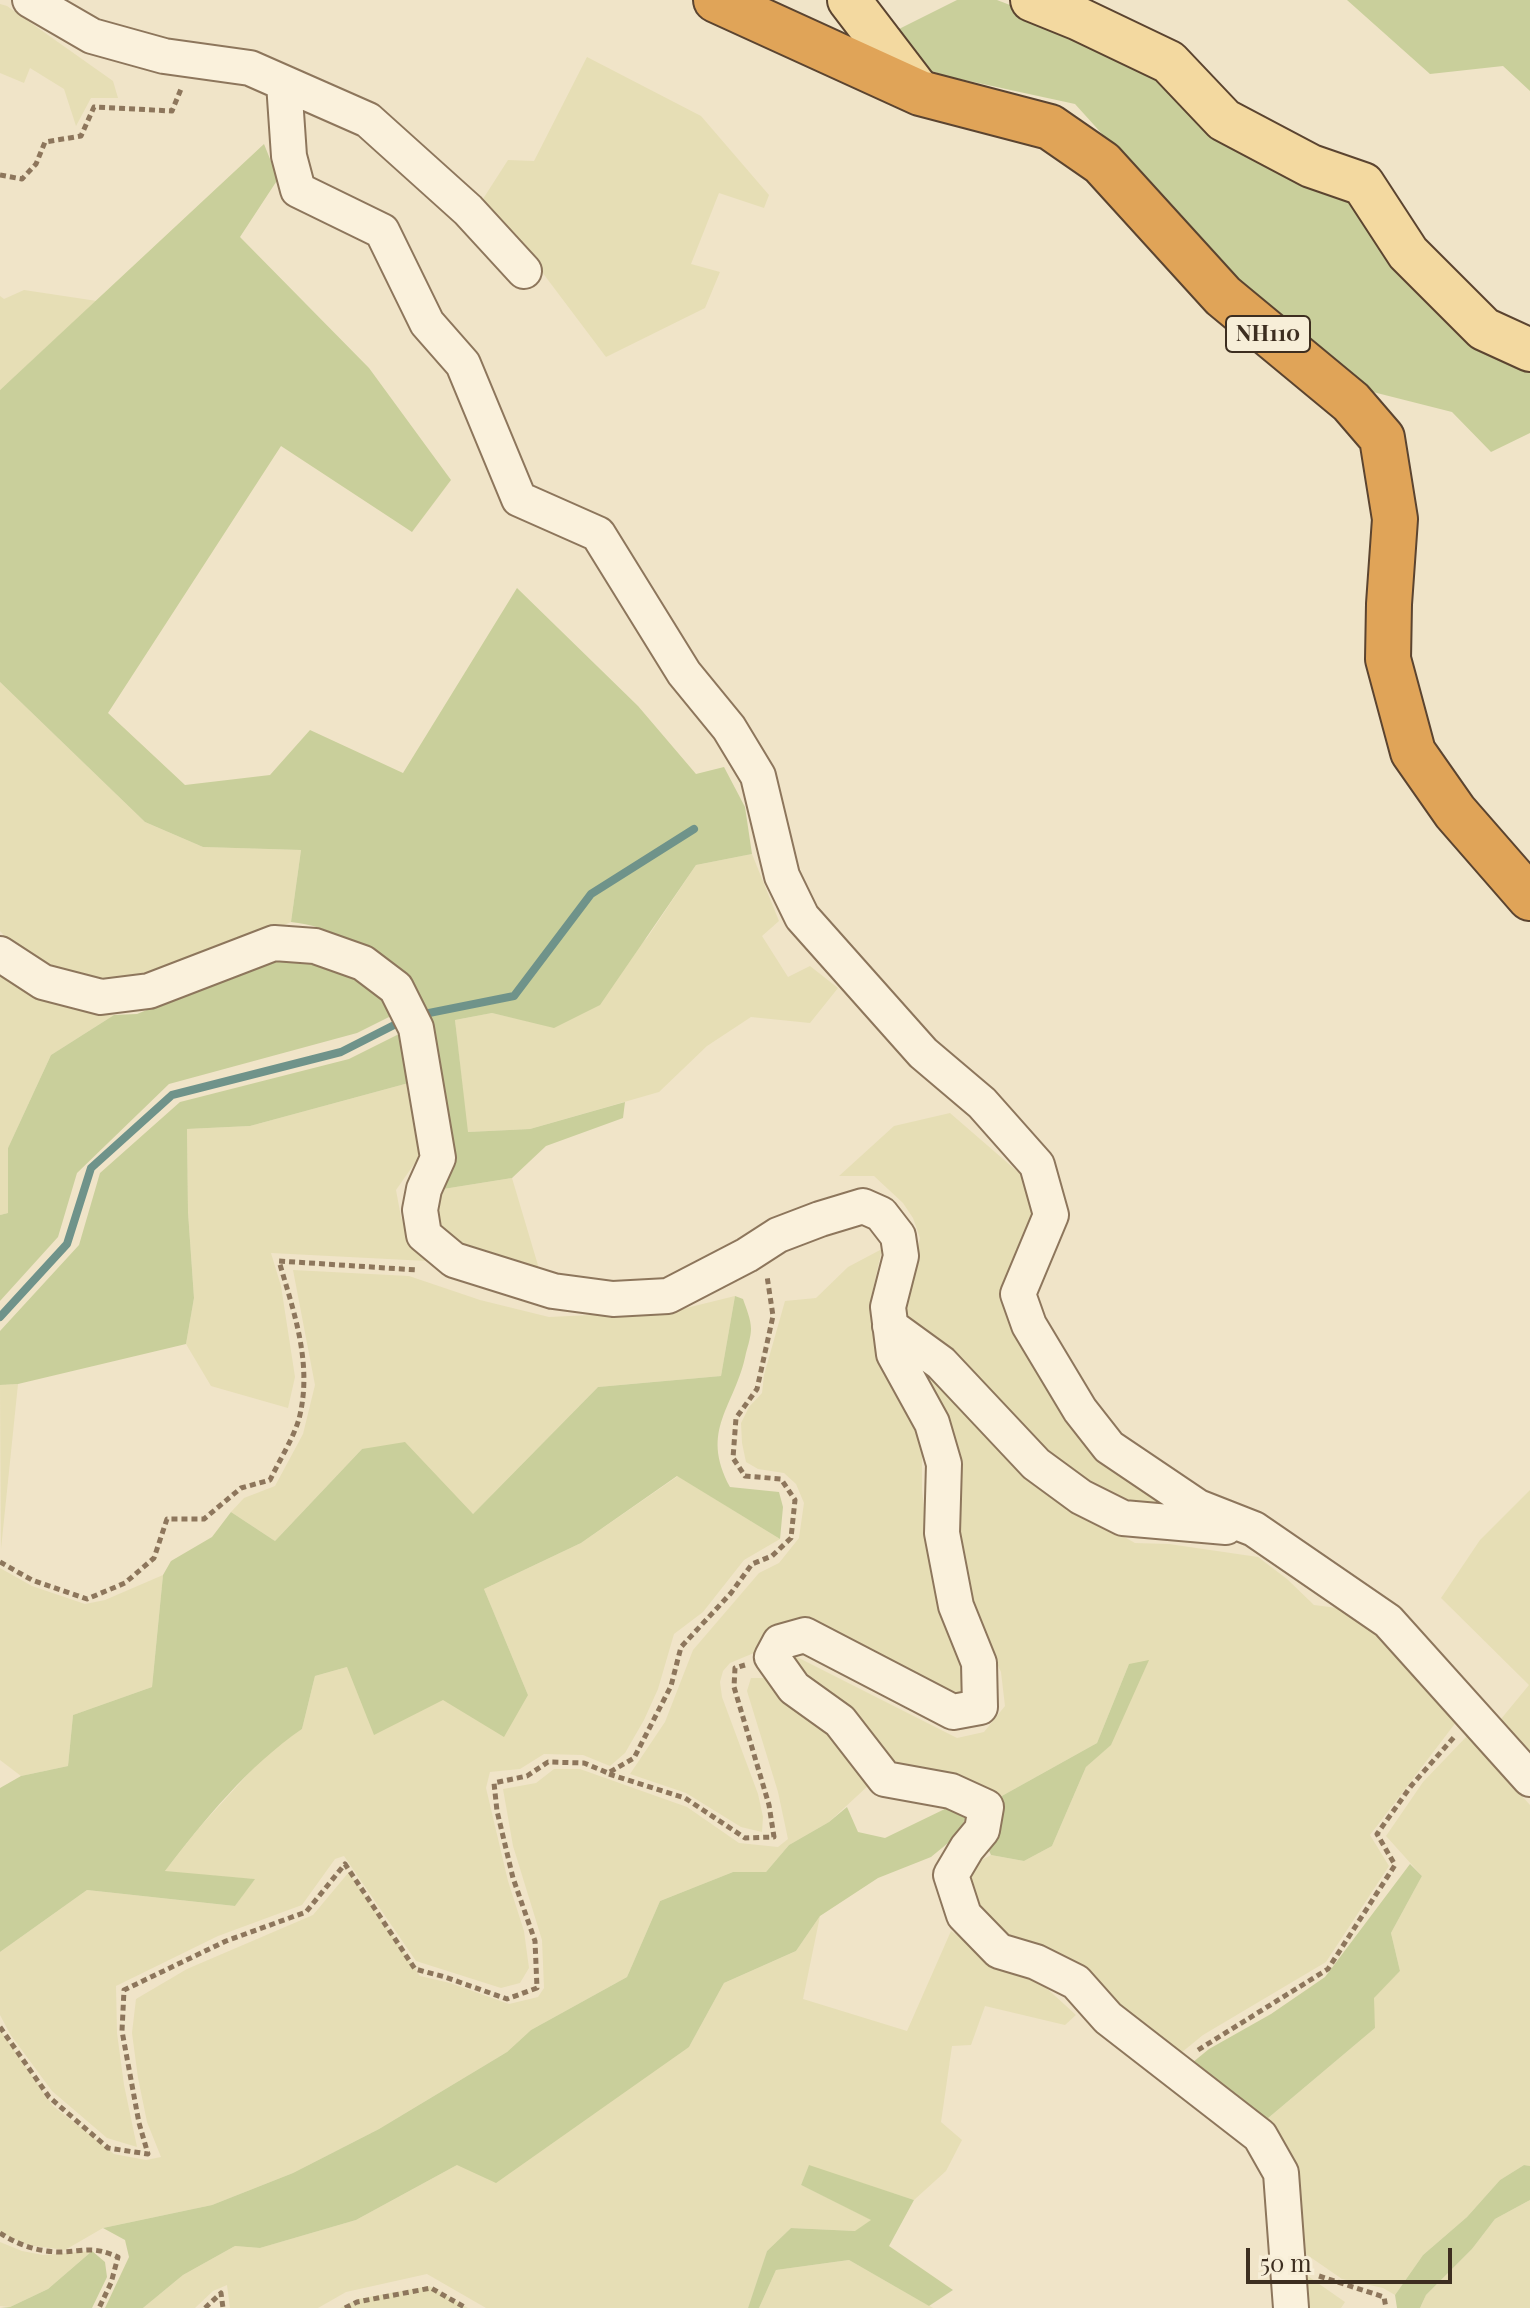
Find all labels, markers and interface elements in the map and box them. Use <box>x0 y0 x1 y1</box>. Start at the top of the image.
road number: NH110 <box>1226 316 1310 352</box>
scale bar <box>1250 2232 1456 2282</box>
text: 50 m <box>1260 2246 1312 2278</box>

